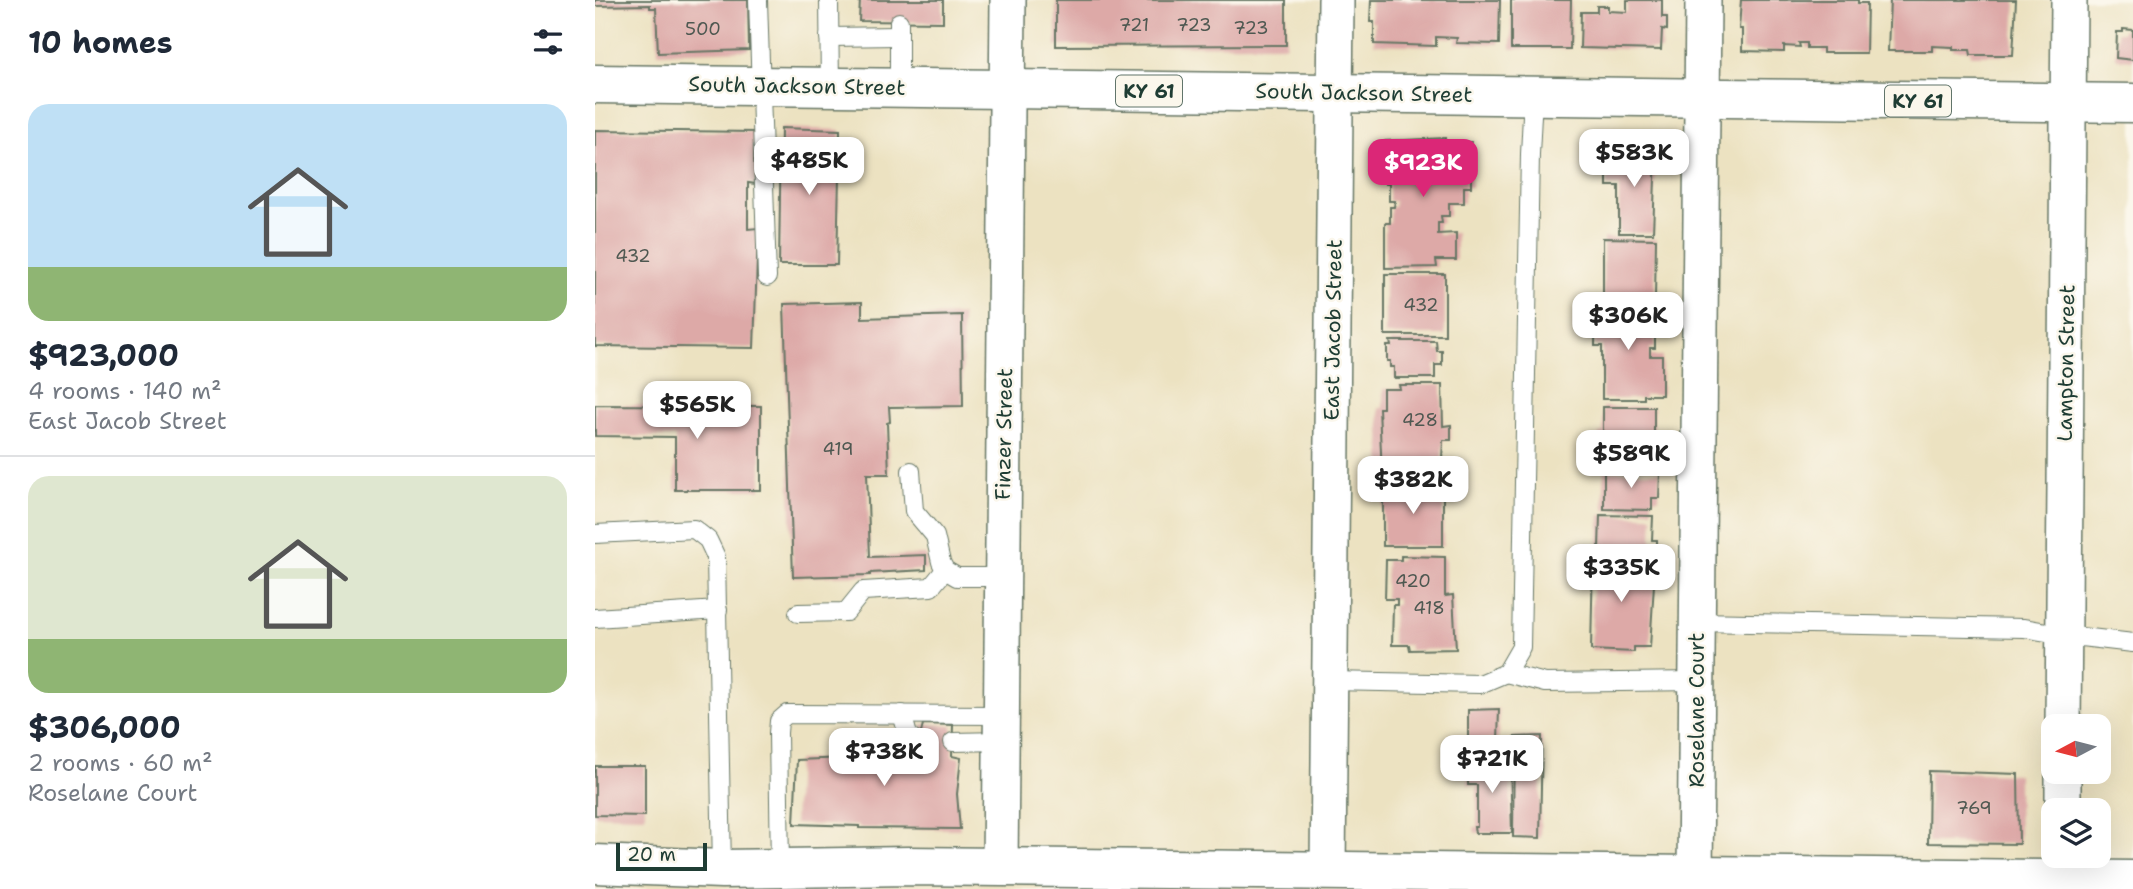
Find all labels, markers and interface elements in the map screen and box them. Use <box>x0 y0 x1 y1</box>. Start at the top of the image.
house number: 721 <box>1119 13 1149 37</box>
house number: 723 <box>1176 13 1212 37</box>
house number: 723 <box>1233 16 1269 40</box>
house number: 500 <box>685 17 721 41</box>
text: 10 homes <box>28 22 173 63</box>
icon: filters <box>529 23 567 61</box>
street label: South Jackson Street <box>688 70 906 102</box>
road number: KY 61 <box>1116 76 1182 106</box>
street label: South Jackson Street <box>1255 77 1473 109</box>
road number: KY 61 <box>1885 86 1951 116</box>
pin: $583K <box>1585 130 1683 189</box>
text: $583K <box>1595 137 1673 167</box>
pin: $485K <box>760 138 858 197</box>
pin: $923K <box>1374 140 1472 199</box>
text: $485K <box>770 145 848 175</box>
text: $923K <box>1384 147 1462 177</box>
icon: home <box>235 149 361 275</box>
street label: East Jacob Street <box>1317 239 1349 421</box>
house number: 432 <box>615 244 651 268</box>
street label: Lampton Street <box>2051 284 2081 442</box>
pin: $306K <box>1579 292 1677 352</box>
house number: 432 <box>1403 293 1439 317</box>
text: $306K <box>1588 300 1668 330</box>
text: $923,000 <box>28 335 179 376</box>
street label: Finzer Street <box>989 368 1019 500</box>
text: 4 rooms · 140 m² <box>28 376 222 406</box>
pin: $565K <box>648 382 746 441</box>
text: $565K <box>659 389 735 419</box>
text: East Jacob Street <box>28 406 227 436</box>
house number: 428 <box>1402 408 1438 432</box>
pin: $589K <box>1582 430 1680 490</box>
house number: 419 <box>822 437 854 461</box>
text: $589K <box>1592 438 1670 468</box>
pin: $382K <box>1364 456 1462 516</box>
text: $382K <box>1373 464 1453 494</box>
icon: home <box>235 521 361 647</box>
pin: $335K <box>1572 544 1670 604</box>
text: $335K <box>1582 552 1660 582</box>
house number: 420 <box>1395 569 1431 593</box>
house number: 418 <box>1413 596 1445 620</box>
street label: Roselane Court <box>1683 633 1711 787</box>
text: $306,000 <box>28 707 181 748</box>
north arrow <box>2041 714 2111 784</box>
map controls <box>2041 714 2111 868</box>
pin: $738K <box>835 728 933 788</box>
text: $738K <box>845 736 923 766</box>
pin: $721K <box>1443 736 1541 795</box>
text: $721K <box>1456 743 1528 773</box>
text: 2 rooms · 60 m² <box>28 748 213 778</box>
text: Roselane Court <box>28 778 198 808</box>
house number: 769 <box>1956 796 1992 820</box>
button: layers <box>2041 798 2111 868</box>
scale bar <box>616 840 707 872</box>
text: 20 m <box>627 842 676 867</box>

